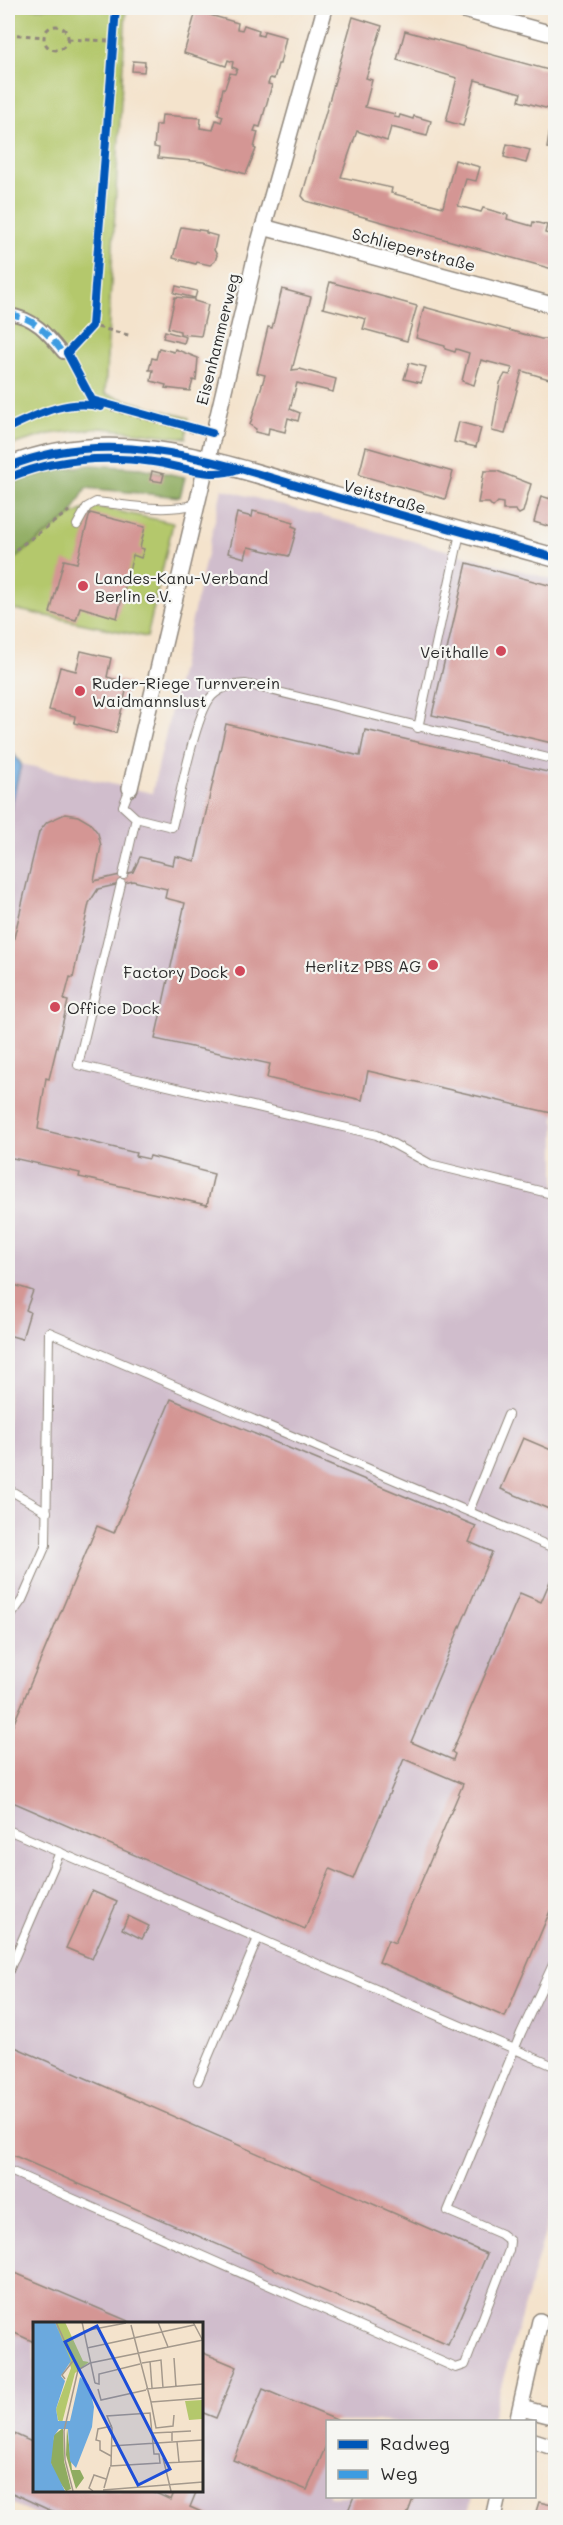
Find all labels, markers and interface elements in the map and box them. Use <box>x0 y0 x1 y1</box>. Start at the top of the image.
street label: Schlieperstraße <box>350 222 478 276</box>
street label: Eisenhammerweg <box>191 271 243 407</box>
street label: Veitstraße <box>341 474 429 518</box>
place label: Landes-Kanu-Verband Berlin e.V. <box>95 567 268 606</box>
marker: Landes-Kanu-Verband Berlin e.V. <box>76 579 90 593</box>
place label: Veithalle <box>420 641 489 662</box>
marker: Veithalle <box>494 644 508 658</box>
place label: Ruder-Riege Turnverein Waidmannslust <box>92 672 280 711</box>
marker: Ruder-Riege Turnverein Waidmannslust <box>73 684 87 698</box>
place label: Herlitz PBS AG <box>305 955 421 976</box>
marker: Herlitz PBS AG <box>426 958 440 972</box>
place label: Factory Dock <box>123 961 228 982</box>
marker: Factory Dock <box>233 964 247 978</box>
place label: Office Dock <box>67 997 160 1018</box>
marker: Office Dock <box>48 1000 62 1014</box>
inset map <box>33 2322 202 2492</box>
legend <box>326 2420 536 2498</box>
text: Radweg <box>380 2431 450 2455</box>
text: Weg <box>380 2461 417 2485</box>

